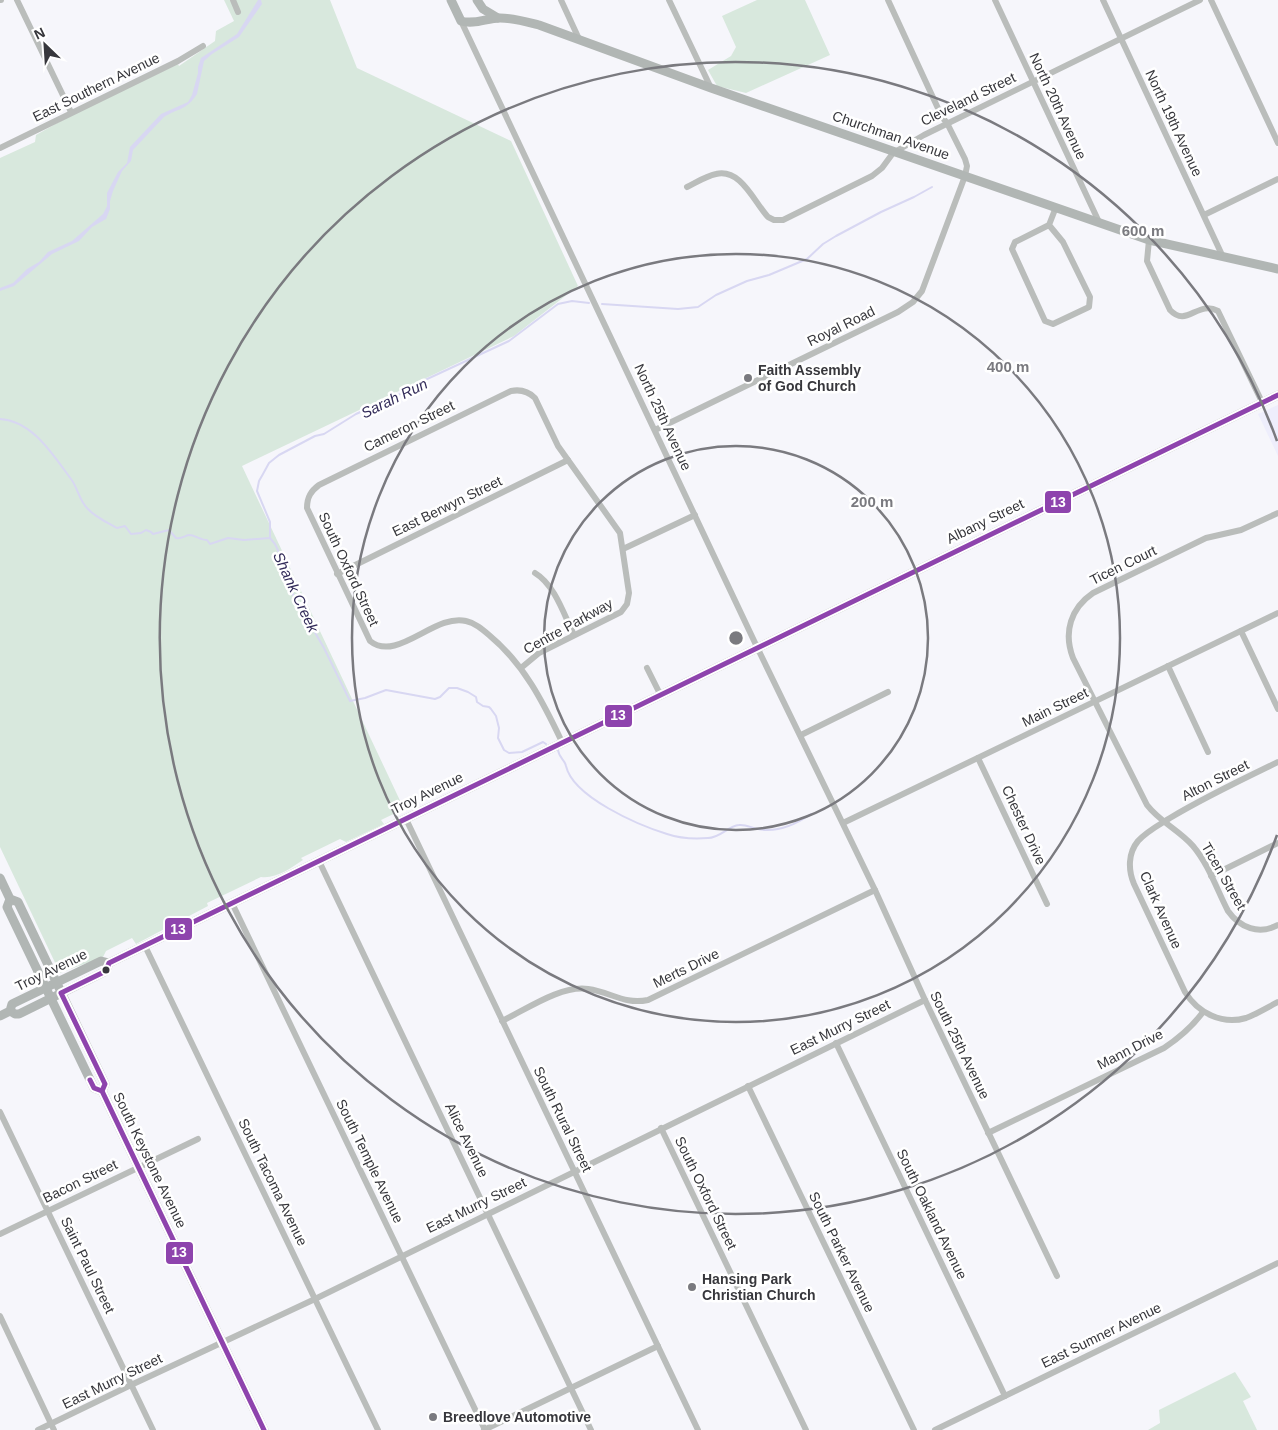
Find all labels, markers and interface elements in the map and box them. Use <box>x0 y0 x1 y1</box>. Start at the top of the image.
north arrow <box>20 20 70 70</box>
text: N <box>32 24 47 43</box>
street label: East Southern Avenue <box>30 49 162 125</box>
street label: North 20th Avenue <box>1026 50 1090 162</box>
street label: North 19th Avenue <box>1142 67 1206 179</box>
street label: Cleveland Street <box>918 69 1018 129</box>
street label: Churchman Avenue <box>830 107 952 163</box>
text: 600 m <box>1122 222 1164 239</box>
street label: Royal Road <box>805 303 877 349</box>
text: 400 m <box>987 358 1029 375</box>
street label: North 25th Avenue <box>631 361 695 473</box>
place label: Faith Assembly of God Church <box>758 362 861 394</box>
marker: Faith Assembly of God Church <box>742 372 754 384</box>
water label: Sarah Run <box>358 375 430 421</box>
street label: Cameron Street <box>361 397 457 455</box>
street label: East Berwyn Street <box>390 472 504 539</box>
line badge: 13 <box>1044 490 1072 514</box>
text: 200 m <box>851 493 893 510</box>
text: 13 <box>1050 494 1066 510</box>
street label: Albany Street <box>944 495 1026 547</box>
street label: South Oxford Street <box>316 510 382 629</box>
street label: Ticen Court <box>1087 542 1159 588</box>
water label: Shank Creek <box>270 549 323 636</box>
street label: Centre Parkway <box>521 595 615 657</box>
centre of rings <box>727 629 745 647</box>
street label: Main Street <box>1019 684 1091 730</box>
line badge: 13 <box>604 704 633 728</box>
text: 13 <box>610 707 626 723</box>
street label: Alton Street <box>1179 756 1251 804</box>
street label: Troy Avenue <box>389 769 466 817</box>
street label: Chester Drive <box>999 783 1049 867</box>
street label: Ticen Street <box>1198 840 1250 913</box>
street label: Clark Avenue <box>1137 869 1185 951</box>
line badge: 13 <box>164 917 193 941</box>
text: 13 <box>170 921 186 937</box>
street label: Merts Drive <box>650 945 722 991</box>
street label: Troy Avenue <box>13 946 90 994</box>
unlabelled marker <box>101 965 111 975</box>
street label: South 25th Avenue <box>927 988 993 1102</box>
street label: East Murry Street <box>788 996 893 1058</box>
street label: Mann Drive <box>1094 1026 1166 1072</box>
street label: South Rural Street <box>531 1064 595 1174</box>
street label: South Keystone Avenue <box>110 1089 190 1231</box>
street label: South Temple Avenue <box>333 1097 407 1226</box>
street label: Alice Avenue <box>442 1100 492 1180</box>
street label: South Tacoma Avenue <box>235 1116 311 1248</box>
street label: South Oxford Street <box>672 1134 740 1252</box>
street label: South Oakland Avenue <box>893 1146 971 1282</box>
street label: Bacon Street <box>40 1156 120 1206</box>
street label: East Murry Street <box>424 1174 529 1236</box>
street label: South Parker Avenue <box>806 1189 878 1315</box>
street label: Saint Paul Street <box>58 1214 118 1316</box>
line badge: 13 <box>165 1241 194 1265</box>
text: 13 <box>171 1244 187 1260</box>
place label: Hansing Park Christian Church <box>702 1271 816 1303</box>
marker: Hansing Park Christian Church <box>686 1281 698 1293</box>
street label: East Sumner Avenue <box>1038 1299 1164 1371</box>
street label: East Murry Street <box>60 1350 165 1412</box>
place label: Breedlove Automotive <box>443 1409 591 1425</box>
marker: Breedlove Automotive <box>427 1411 439 1423</box>

